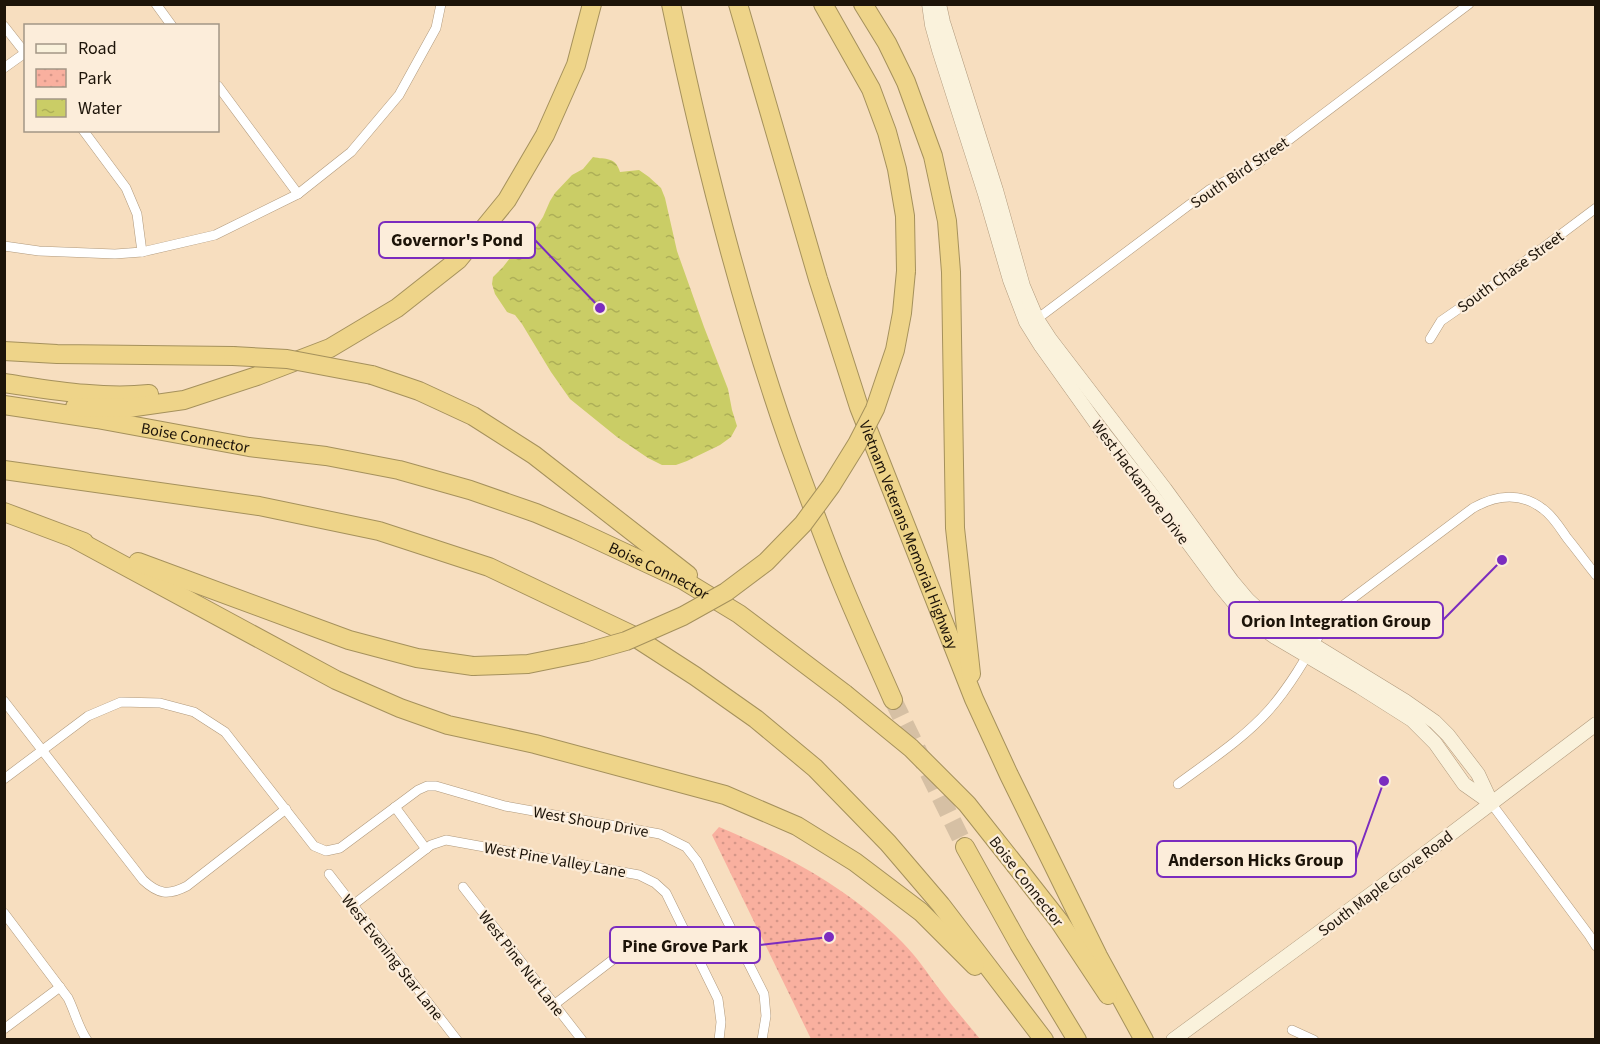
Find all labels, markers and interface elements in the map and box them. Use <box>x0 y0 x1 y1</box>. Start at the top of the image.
legend <box>24 24 219 132</box>
text: Road <box>78 36 117 61</box>
text: Park <box>78 66 112 91</box>
text: Water <box>78 96 122 121</box>
street label: South Bird Street <box>1186 131 1294 214</box>
callout: Governor's Pond <box>379 222 535 258</box>
street label: South Chase Street <box>1453 225 1569 318</box>
text: Governor's Pond <box>391 228 523 253</box>
street label: West Hackamore Drive <box>1086 416 1194 549</box>
street label: Boise Connector <box>139 417 252 459</box>
street label: Vietnam Veterans Memorial Highway <box>853 417 963 653</box>
street label: Boise Connector <box>605 537 714 606</box>
callout: Orion Integration Group <box>1229 602 1443 638</box>
text: Orion Integration Group <box>1241 609 1431 634</box>
street label: West Shoup Drive <box>531 801 650 843</box>
street label: South Maple Grove Road <box>1314 826 1458 942</box>
street label: Boise Connector <box>984 832 1069 932</box>
street label: West Pine Valley Lane <box>482 837 628 883</box>
callout: Anderson Hicks Group <box>1157 841 1356 877</box>
text: Anderson Hicks Group <box>1167 848 1344 873</box>
street label: West Evening Star Lane <box>336 890 448 1025</box>
street label: West Pine Nut Lane <box>473 906 569 1021</box>
callout: Pine Grove Park <box>610 927 760 963</box>
text: Pine Grove Park <box>622 934 748 959</box>

